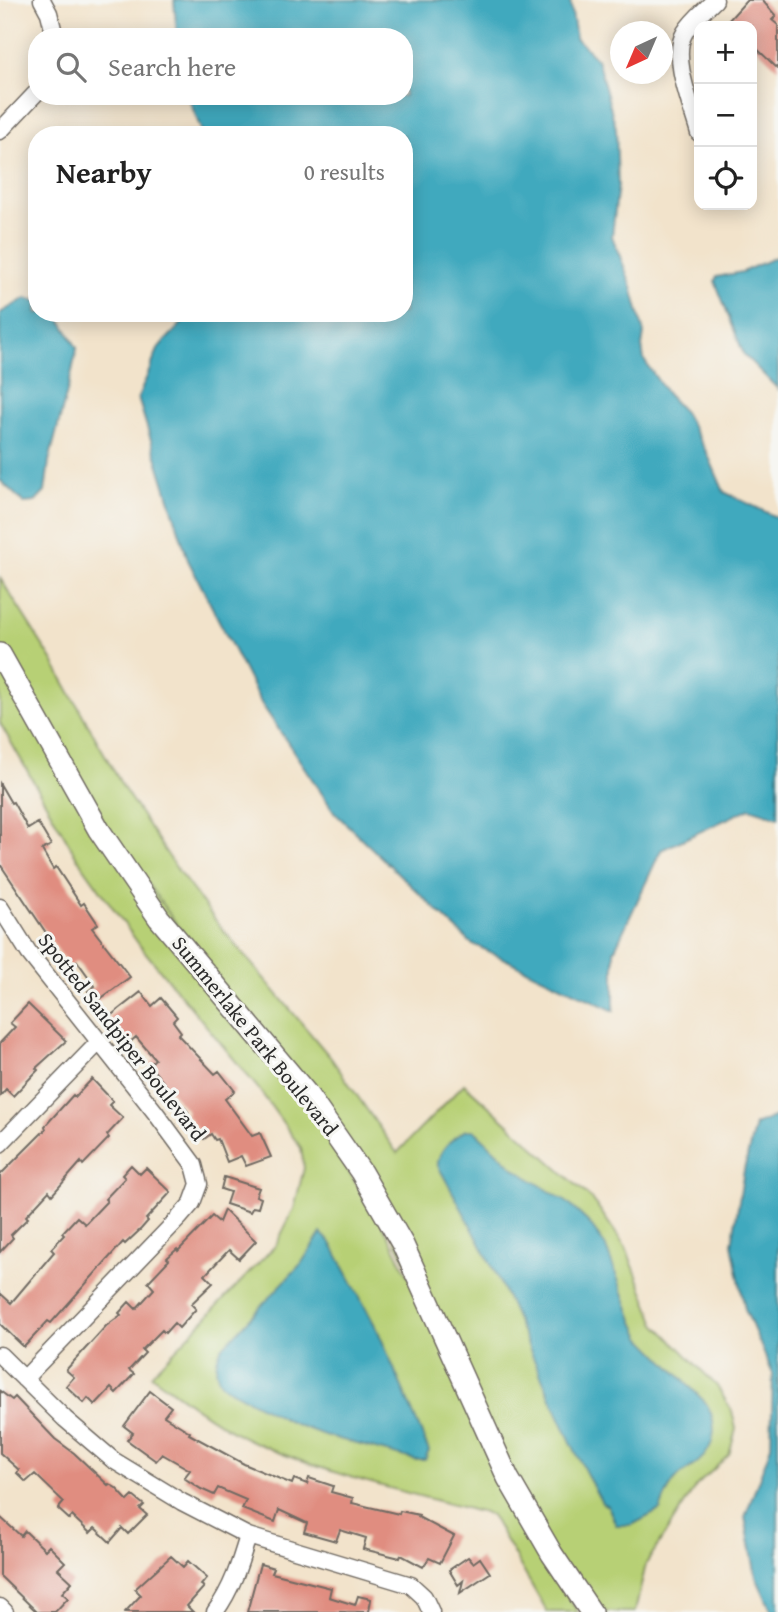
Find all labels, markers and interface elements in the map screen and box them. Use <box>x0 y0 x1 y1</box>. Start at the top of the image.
north arrow <box>610 21 673 84</box>
map controls <box>694 21 757 210</box>
button: + <box>694 21 757 84</box>
search box <box>28 28 413 105</box>
text: Search here <box>108 47 236 86</box>
icon: search <box>52 48 90 86</box>
button: − <box>694 84 757 147</box>
button: locate <box>694 147 757 210</box>
text: Nearby <box>56 150 152 194</box>
text: 0 results <box>304 155 385 188</box>
street label: Spotted Sandpiper Boulevard <box>31 926 214 1148</box>
street label: Summerlake Park Boulevard <box>165 929 346 1143</box>

